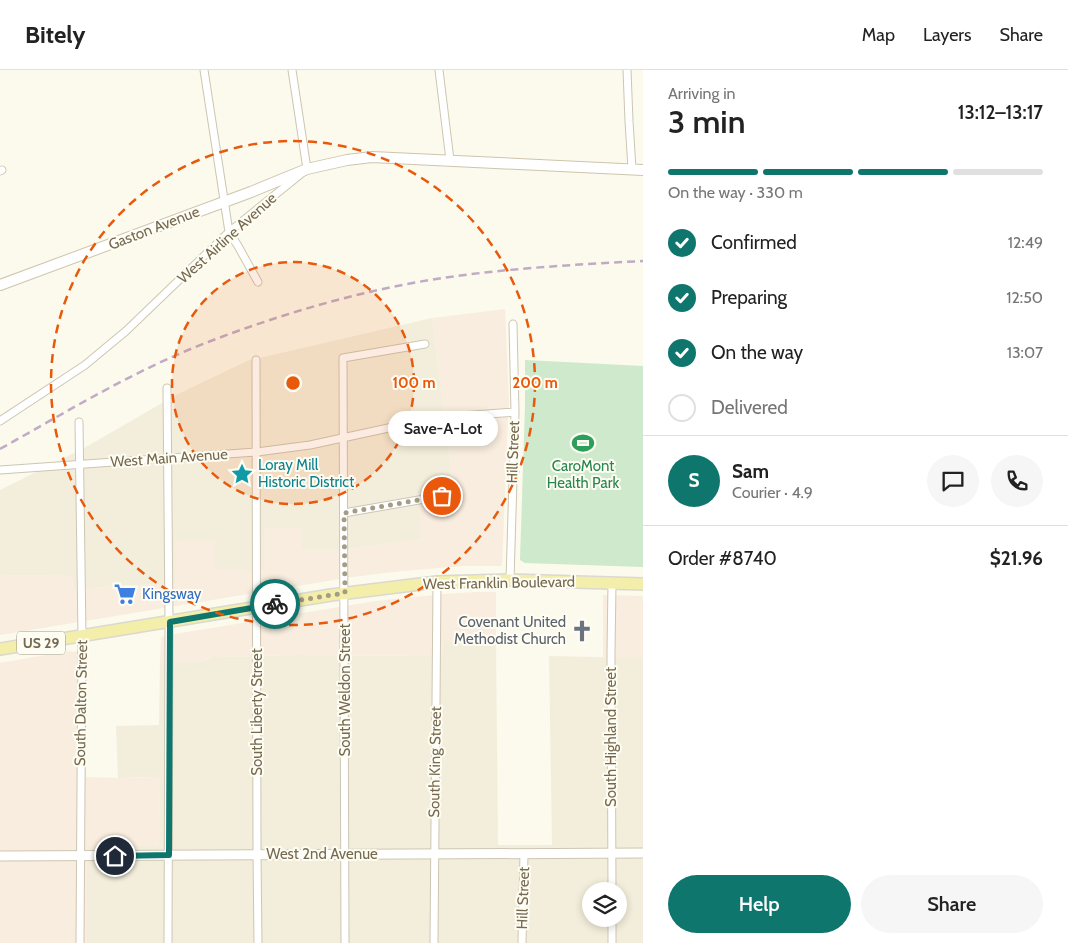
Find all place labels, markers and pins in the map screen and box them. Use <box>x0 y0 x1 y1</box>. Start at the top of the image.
centre of rings <box>284 374 302 392</box>
callout: Save-A-Lot <box>387 411 497 446</box>
sports icon: CaroMont Health Park <box>570 430 596 456</box>
place label: Loray Mill Historic District <box>258 456 354 491</box>
place label: CaroMont Health Park <box>547 457 619 492</box>
place icon: Loray Mill Historic District <box>229 461 255 487</box>
pin <box>421 475 463 517</box>
supermarket icon: Kingsway <box>112 581 138 607</box>
place label: Kingsway <box>142 585 202 603</box>
place label: Covenant United Methodist Church <box>454 613 566 648</box>
church icon: Covenant United Methodist Church <box>569 618 595 644</box>
pin <box>94 835 136 877</box>

